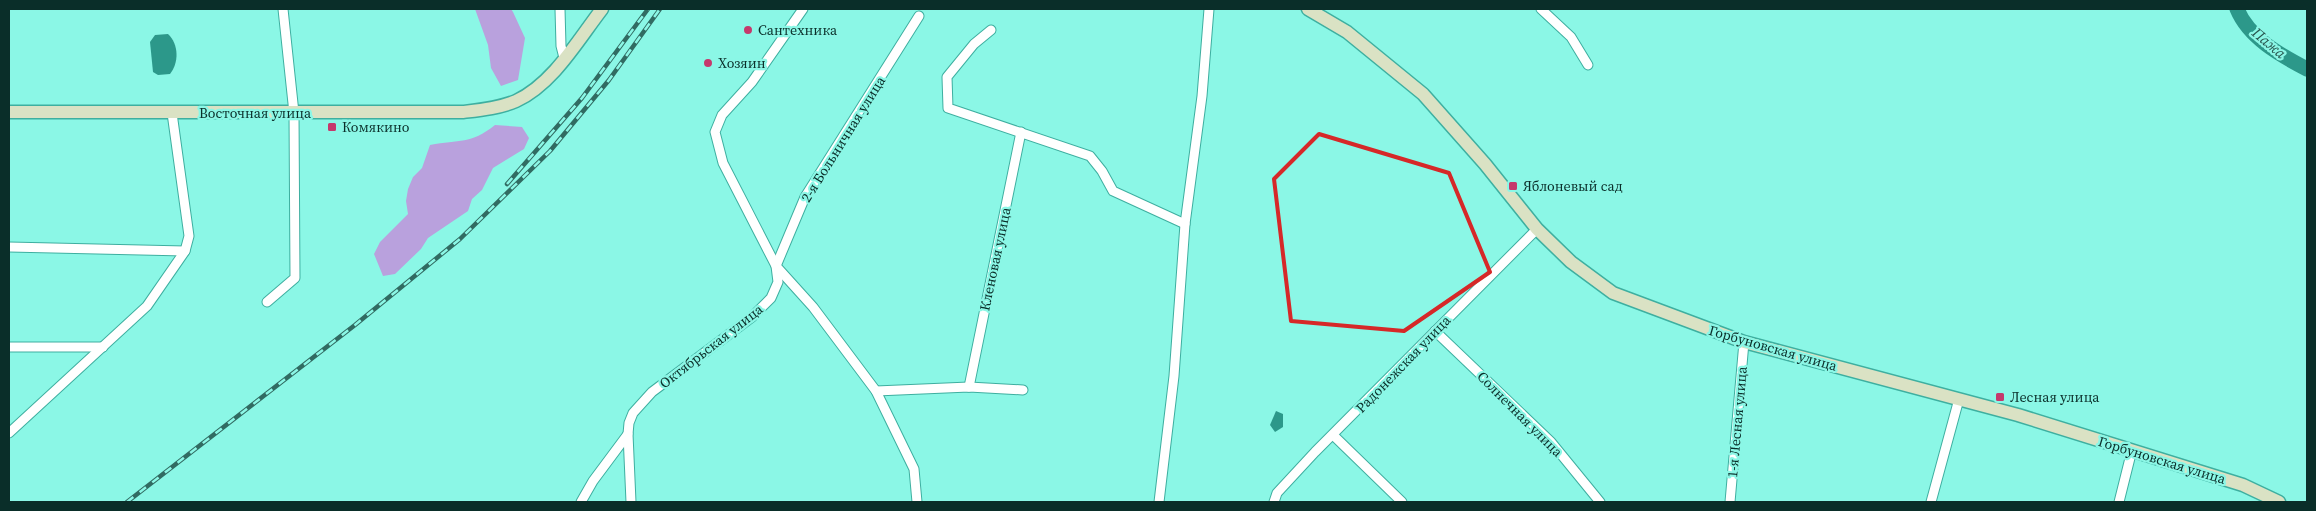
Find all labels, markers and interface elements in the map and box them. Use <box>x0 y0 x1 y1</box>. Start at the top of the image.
place label: Сантехника <box>758 20 838 40</box>
water label: Пажа <box>2247 22 2291 63</box>
marker: Сантехника <box>742 24 754 36</box>
place label: Хозяин <box>718 53 766 73</box>
marker: Хозяин <box>702 57 714 69</box>
street label: 2-я Больничная улица <box>796 71 890 206</box>
street label: Восточная улица <box>199 103 312 123</box>
place label: Комякино <box>342 117 410 137</box>
marker: Комякино <box>326 121 338 133</box>
place label: Яблоневый сад <box>1523 176 1623 196</box>
marker: Яблоневый сад <box>1507 180 1519 192</box>
street label: Кленовая улица <box>974 205 1016 312</box>
street label: Октябрьская улица <box>655 299 768 393</box>
street label: Радонежская улица <box>1351 310 1456 417</box>
street label: Горбуновская улица <box>1707 320 1840 376</box>
street label: 1-я Лесная улица <box>1722 365 1752 478</box>
street label: Солнечная улица <box>1473 367 1568 462</box>
place label: Лесная улица <box>2010 387 2100 407</box>
marker: Лесная улица <box>1994 391 2006 403</box>
street label: Горбуновская улица <box>2096 431 2229 489</box>

